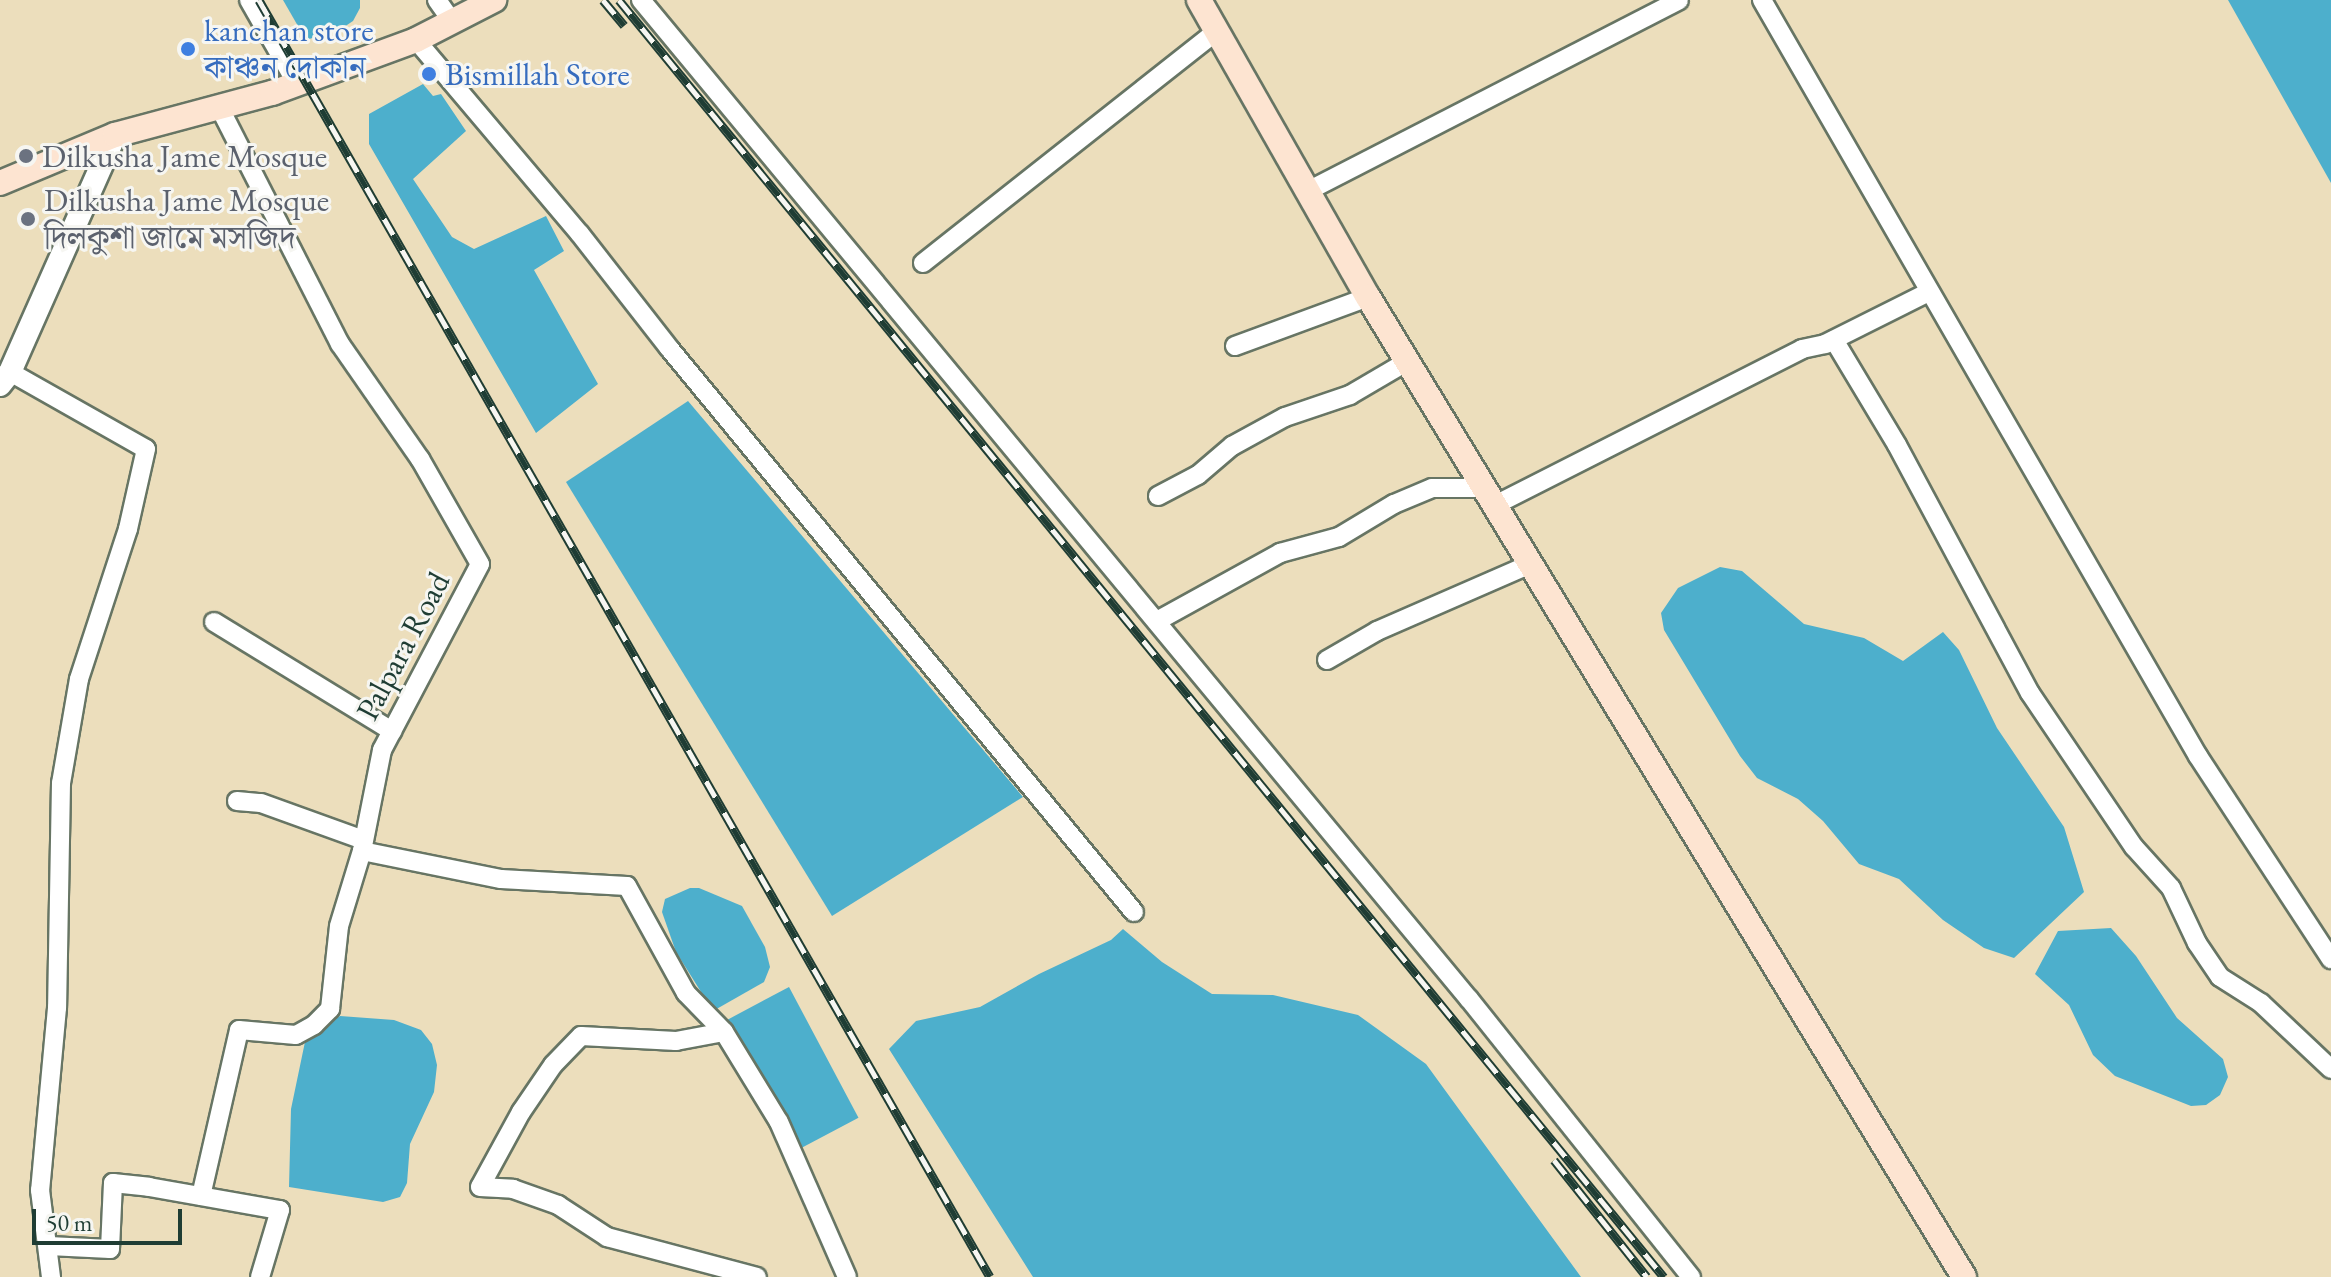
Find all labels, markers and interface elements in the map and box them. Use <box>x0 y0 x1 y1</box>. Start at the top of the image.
place label: kanchan store কাঞ্চন দোকান <box>204 12 374 87</box>
marker: kanchan store কাঞ্চন দোকান <box>179 40 197 58</box>
place label: Bismillah Store <box>445 55 630 93</box>
marker: Bismillah Store <box>420 65 438 83</box>
place label: Dilkusha Jame Mosque <box>42 137 327 175</box>
marker: Dilkusha Jame Mosque <box>17 147 35 165</box>
place label: Dilkusha Jame Mosque দিলকুশা জামে মসজিদ <box>44 182 329 257</box>
marker: Dilkusha Jame Mosque দিলকুশা জামে মসজিদ <box>19 210 37 228</box>
street label: Palpara Road <box>348 565 458 727</box>
scale bar <box>36 1193 186 1243</box>
text: 50 m <box>46 1207 93 1238</box>

